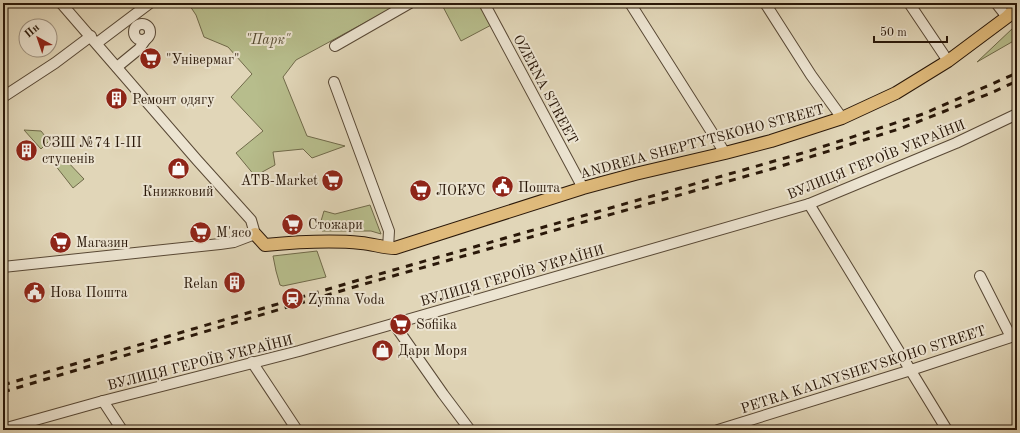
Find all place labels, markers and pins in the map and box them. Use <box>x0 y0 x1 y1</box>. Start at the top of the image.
supermarket icon: "Універмаг" <box>138 46 164 72</box>
place label: "Універмаг" <box>166 53 240 67</box>
building icon: Ремонт одягу <box>103 86 129 112</box>
place label: Ремонт одягу <box>132 93 215 107</box>
place label: СЗШ №74 І-ІІІ ступенів <box>42 136 142 166</box>
building icon: СЗШ №74 І-ІІІ ступенів <box>13 137 39 163</box>
shop icon: Книжковий <box>165 156 191 182</box>
supermarket icon: ATB-Market <box>320 167 346 193</box>
place label: ATB-Market <box>241 174 318 188</box>
public building icon: Пошта <box>490 174 516 200</box>
supermarket icon: ЛОКУС <box>408 177 434 203</box>
place label: Пошта <box>518 181 560 195</box>
place label: ЛОКУС <box>436 184 486 198</box>
place label: Книжковий <box>142 185 214 199</box>
supermarket icon: Стожари <box>280 211 306 237</box>
place label: Стожари <box>308 218 363 232</box>
supermarket icon: М'ясо <box>187 219 213 245</box>
place label: М'ясо <box>216 226 251 240</box>
supermarket icon: Магазин <box>48 229 74 255</box>
place label: Магазин <box>76 236 129 250</box>
building icon: Relan <box>221 270 247 296</box>
place label: Relan <box>183 277 218 291</box>
public building icon: Нова Пошта <box>21 279 47 305</box>
place label: Нова Пошта <box>50 286 128 300</box>
station icon: Zymna Voda <box>280 286 306 312</box>
place label: Zymna Voda <box>308 293 385 307</box>
supermarket icon: Sofiika <box>387 311 413 337</box>
place label: Sofiika <box>416 318 457 332</box>
shop icon: Дари Моря <box>370 337 396 363</box>
place label: Дари Моря <box>398 344 467 358</box>

